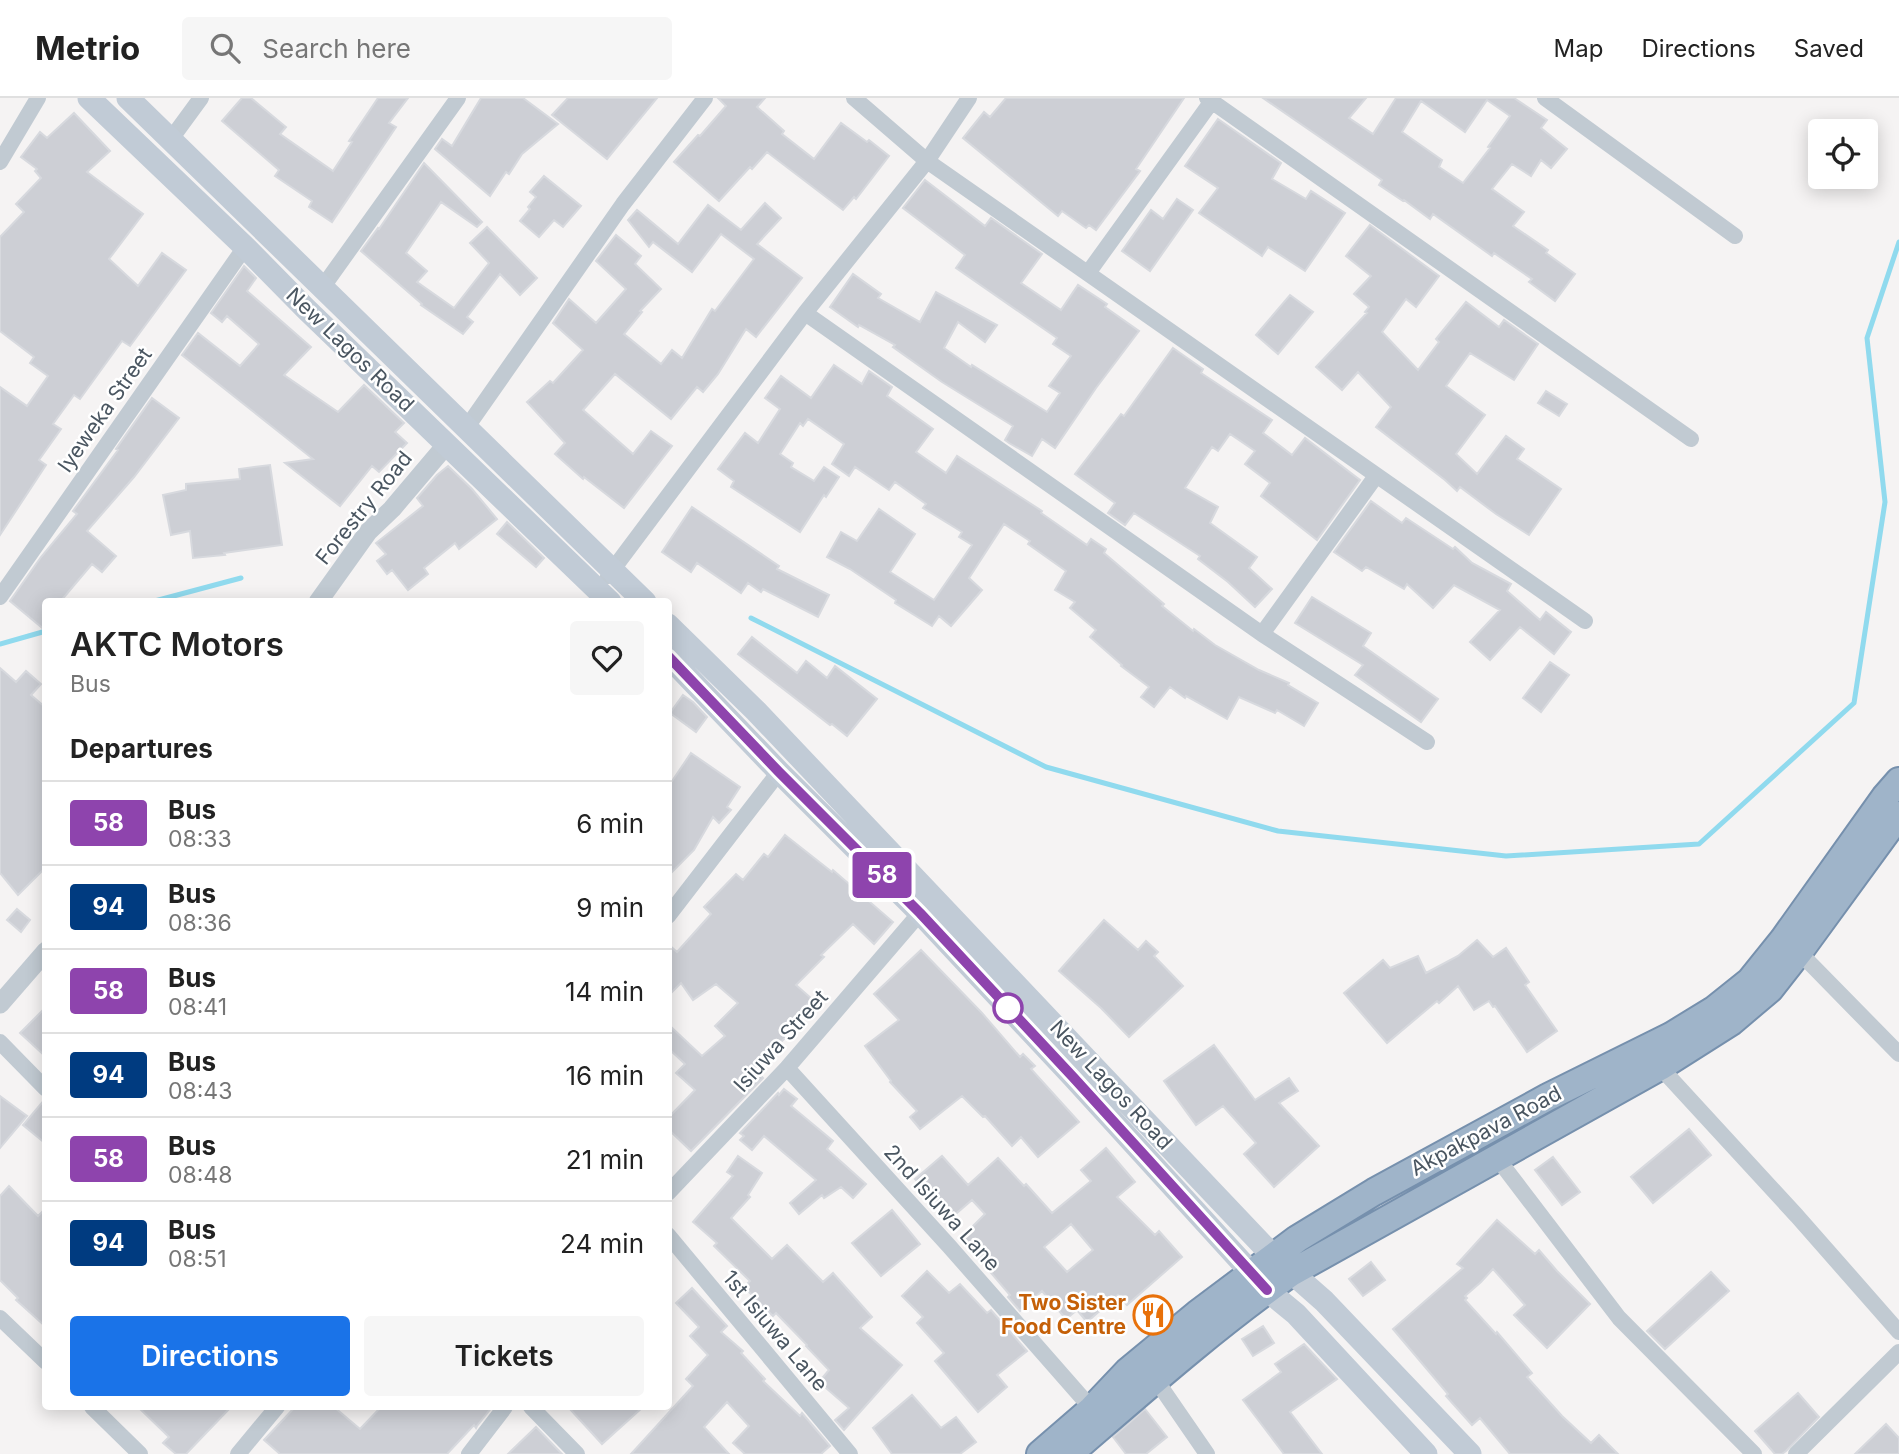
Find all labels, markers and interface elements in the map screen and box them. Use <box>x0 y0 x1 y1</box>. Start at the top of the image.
search box <box>182 17 672 80</box>
text: Metrio <box>35 28 140 68</box>
icon: search <box>206 29 244 67</box>
text: Search here <box>262 33 411 64</box>
text: Map <box>1554 34 1603 63</box>
text: Directions <box>1641 34 1756 63</box>
text: Saved <box>1794 34 1864 63</box>
map controls <box>1808 119 1878 189</box>
button: locate <box>1808 119 1878 189</box>
street label: New Lagos Road <box>281 282 419 417</box>
street label: Iyeweka Street <box>52 342 157 477</box>
street label: Forestry Road <box>310 446 417 569</box>
button: heart <box>570 621 644 695</box>
text: AKTC Motors <box>70 624 284 664</box>
text: Bus <box>70 670 111 698</box>
text: Departures <box>70 733 213 764</box>
text: Bus <box>168 794 216 825</box>
text: 58 <box>93 808 124 837</box>
text: 6 min <box>576 808 644 839</box>
text: 08:33 <box>168 825 232 853</box>
line badge: 58 <box>850 852 914 898</box>
text: 58 <box>867 860 897 889</box>
text: Bus <box>168 878 216 909</box>
text: 94 <box>93 892 124 921</box>
text: 9 min <box>576 892 644 923</box>
text: 08:36 <box>168 909 232 937</box>
text: Bus <box>168 962 216 993</box>
text: 58 <box>93 976 124 1005</box>
text: 14 min <box>565 976 644 1007</box>
street label: Isiuwa Street <box>728 985 833 1097</box>
text: 08:41 <box>168 993 227 1021</box>
unlabelled marker <box>993 993 1023 1023</box>
street label: New Lagos Road <box>1045 1015 1178 1154</box>
text: Bus <box>168 1046 216 1077</box>
text: 94 <box>93 1060 124 1089</box>
text: 16 min <box>566 1060 644 1091</box>
text: 08:43 <box>168 1077 232 1105</box>
street label: Akpakpava Road <box>1406 1080 1565 1181</box>
text: Bus <box>168 1130 216 1161</box>
street label: 2nd Isiuwa Lane <box>879 1139 1006 1276</box>
text: 58 <box>93 1144 124 1173</box>
text: 21 min <box>566 1144 644 1175</box>
text: 08:48 <box>168 1161 232 1189</box>
text: Bus <box>168 1214 216 1245</box>
text: 94 <box>93 1228 124 1257</box>
text: 24 min <box>560 1228 644 1259</box>
text: 08:51 <box>168 1245 227 1273</box>
street label: 1st Isiuwa Lane <box>718 1265 833 1396</box>
place label: Two Sister Food Centre <box>1001 1290 1126 1339</box>
restaurant icon: Two Sister Food Centre <box>1132 1294 1174 1336</box>
button: Directions <box>70 1316 350 1396</box>
button: Tickets <box>364 1316 644 1396</box>

